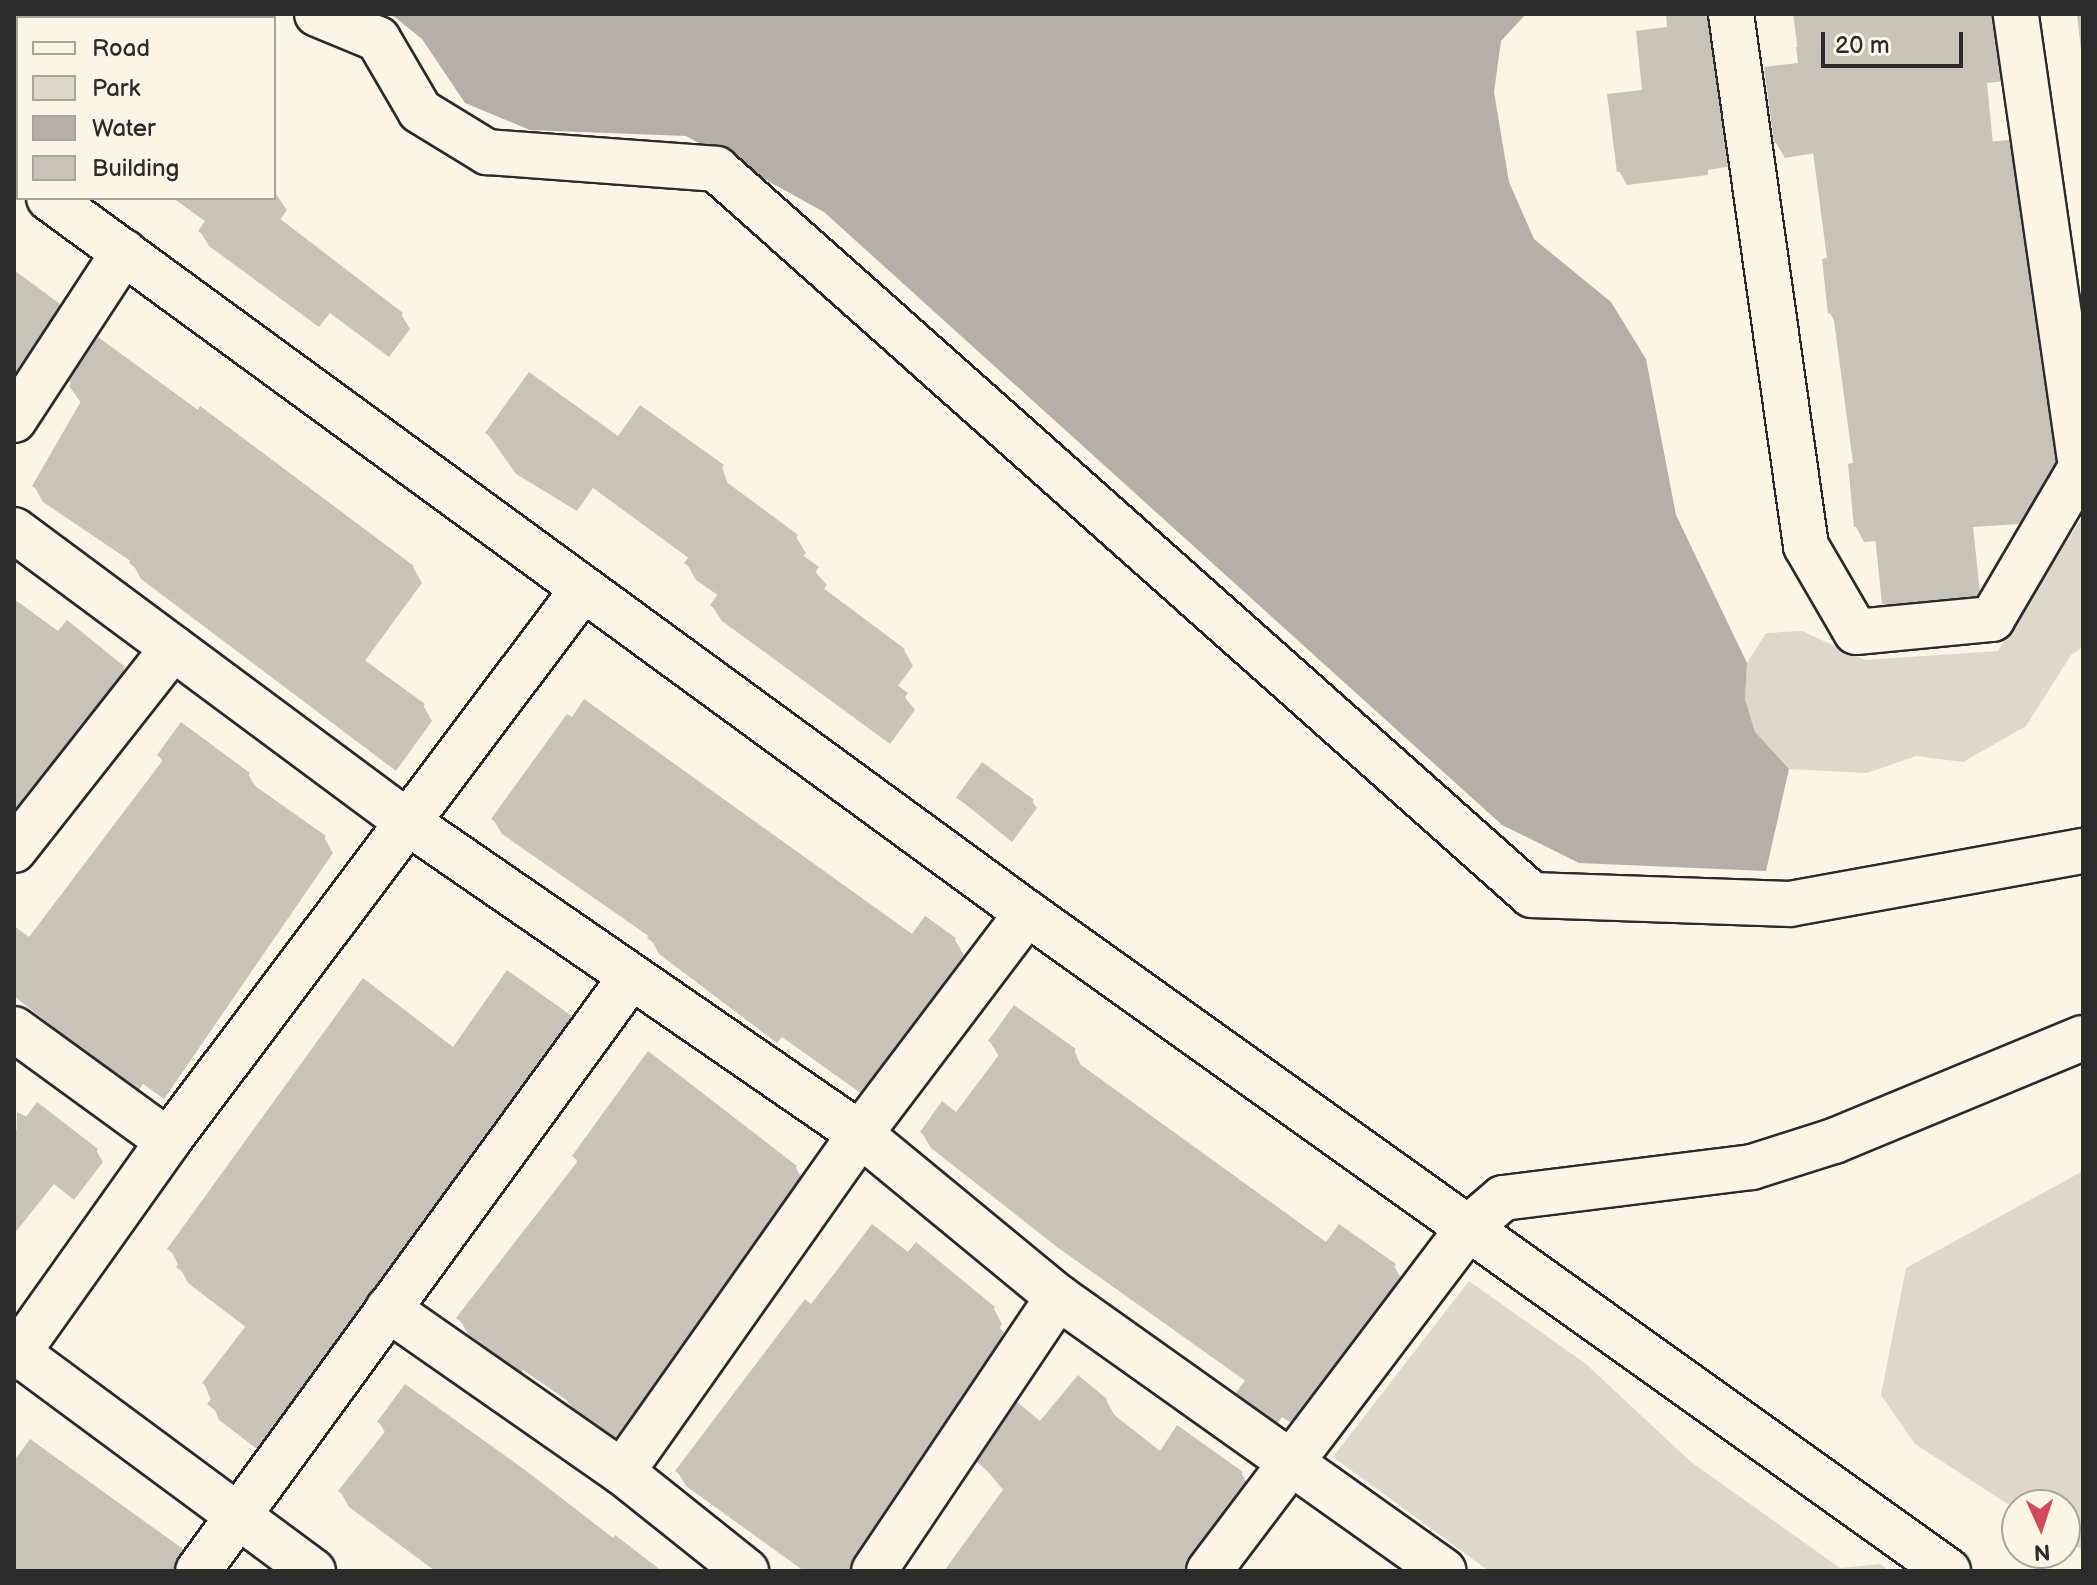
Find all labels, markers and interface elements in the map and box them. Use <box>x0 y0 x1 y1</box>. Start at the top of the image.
legend <box>16 16 276 200</box>
scale bar <box>1825 16 1967 66</box>
text: 20 m <box>1835 31 1890 60</box>
text: Road <box>92 34 150 63</box>
text: Park <box>92 74 140 103</box>
text: Water <box>92 114 156 143</box>
text: Building <box>92 154 179 183</box>
north arrow <box>2001 1489 2081 1569</box>
text: N <box>2033 1538 2051 1565</box>

